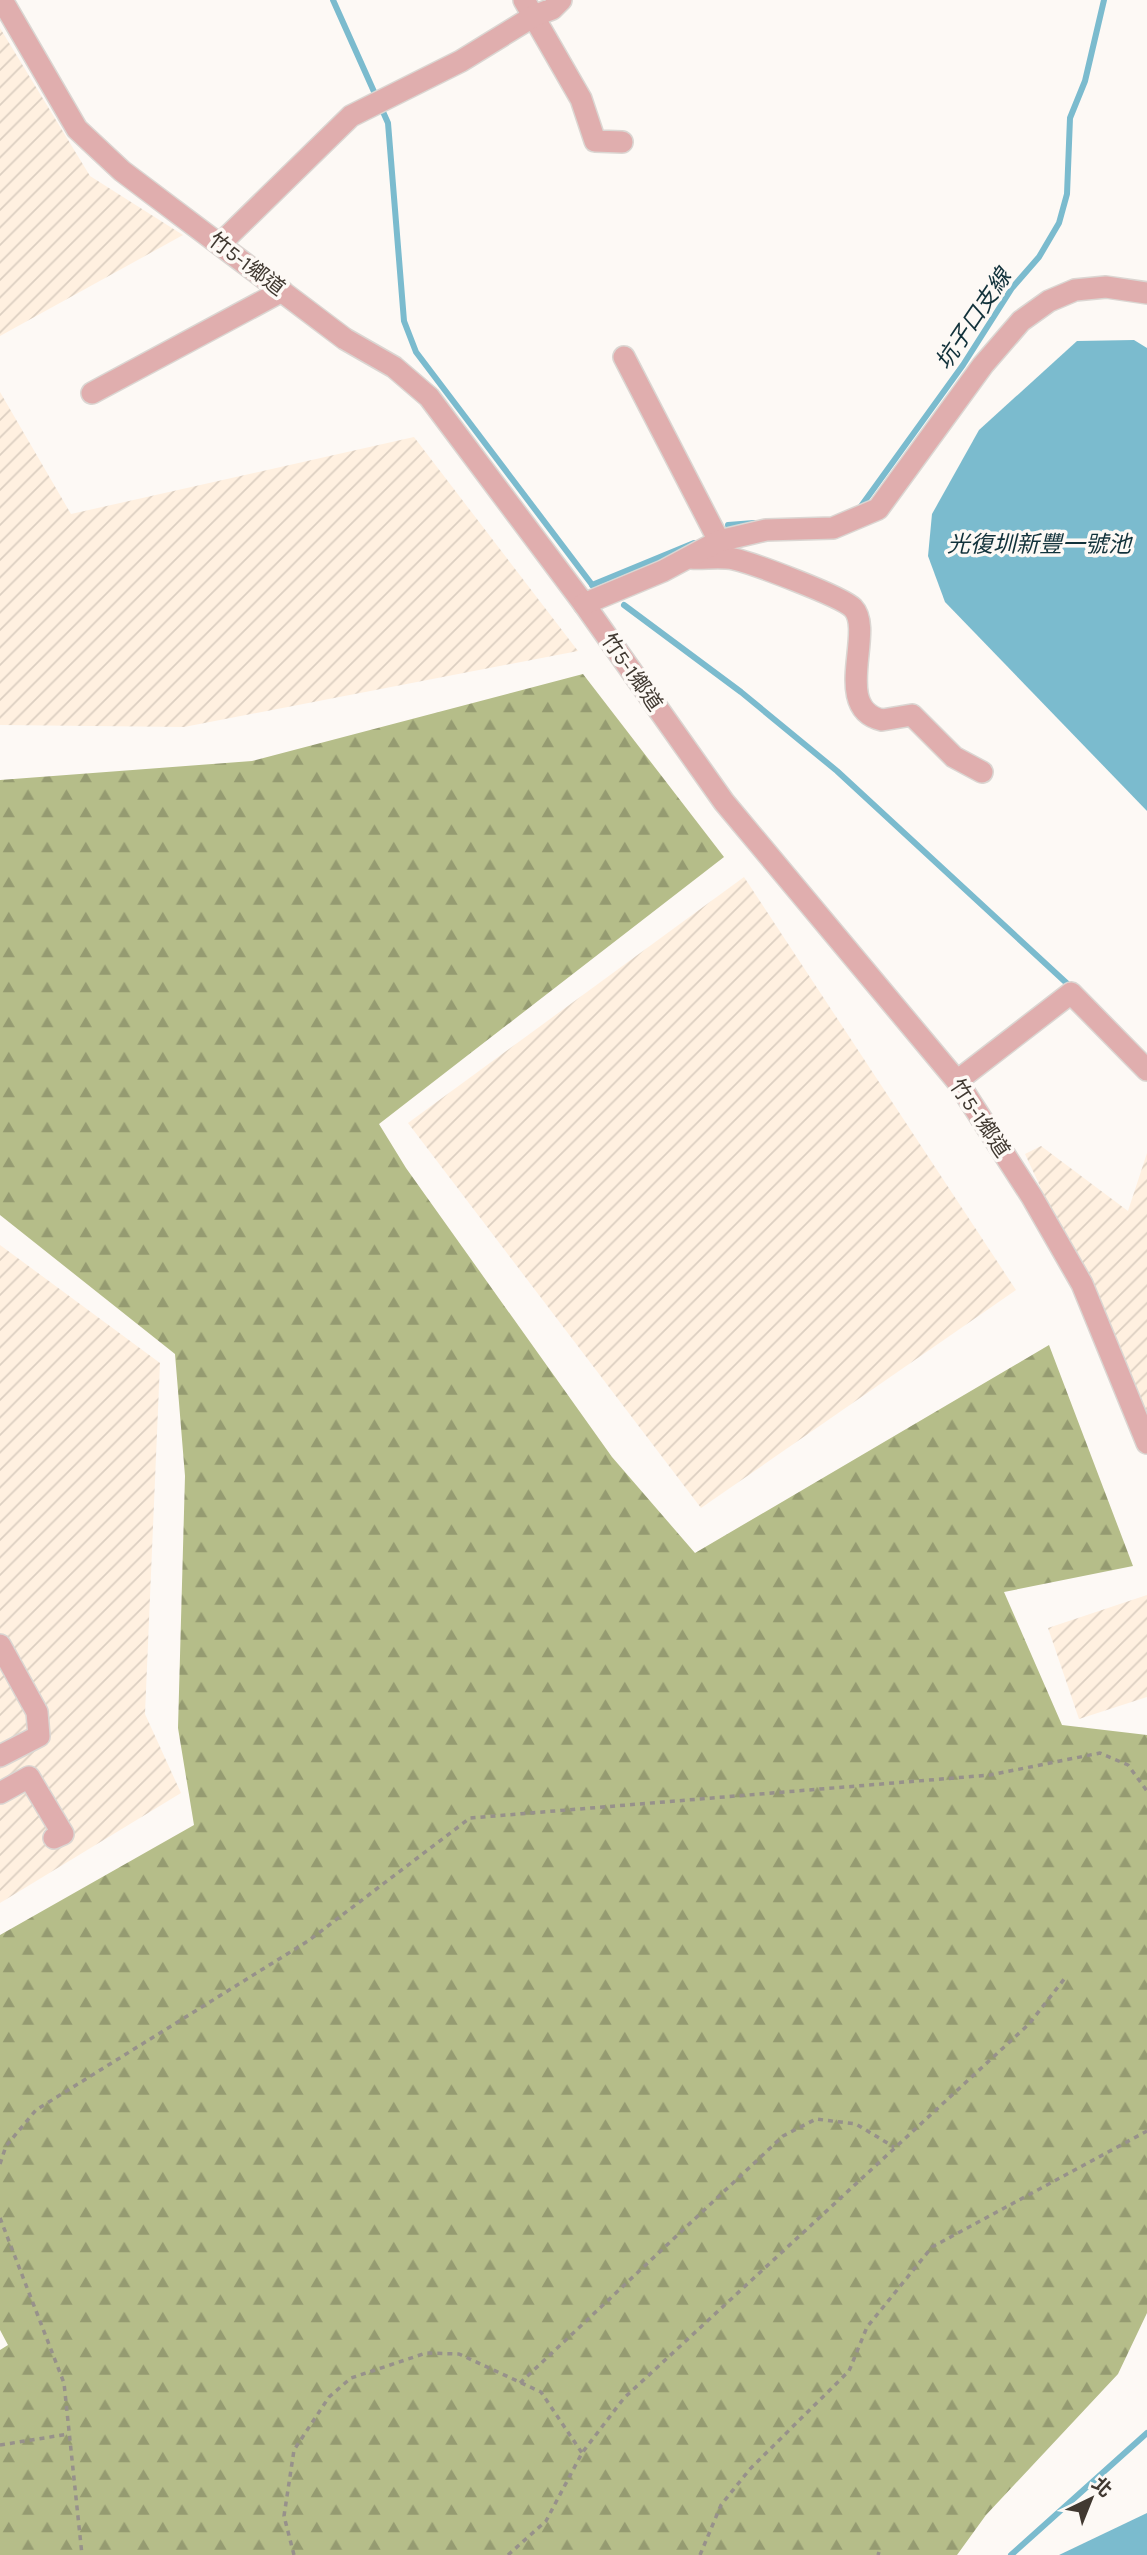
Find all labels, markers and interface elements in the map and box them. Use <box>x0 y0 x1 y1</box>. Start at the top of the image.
street label: 竹5-1鄉道 <box>204 228 290 300</box>
water label: 坑子口支線 <box>930 262 1018 374</box>
water label: 光復圳新豐一號池 <box>947 531 1133 558</box>
street label: 竹5-1鄉道 <box>597 629 667 715</box>
street label: 竹5-1鄉道 <box>945 1074 1015 1162</box>
north arrow <box>1056 2464 1126 2534</box>
text: 北 <box>1087 2473 1116 2502</box>

